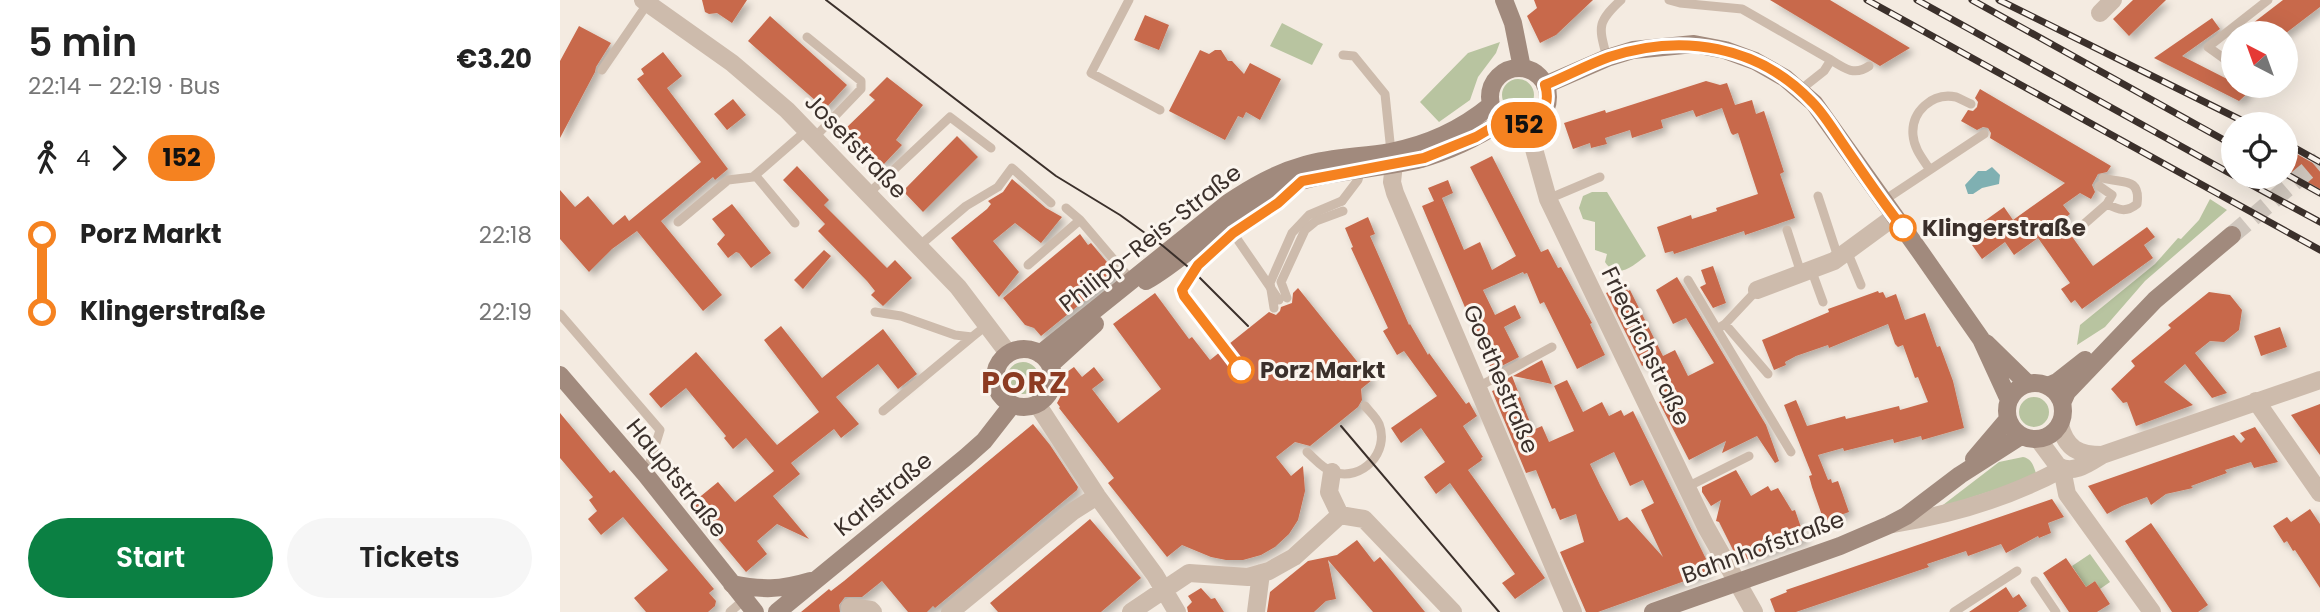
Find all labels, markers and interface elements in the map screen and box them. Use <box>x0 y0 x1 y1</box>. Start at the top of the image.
text: 5 min <box>28 16 137 69</box>
north arrow <box>2221 21 2298 98</box>
map controls <box>2221 21 2298 189</box>
text: €3.20 <box>456 41 532 77</box>
text: 22:14 – 22:19 · Bus <box>28 70 220 102</box>
street label: Josefstraße <box>798 86 914 206</box>
line badge: 152 <box>1484 102 1564 148</box>
text: 152 <box>1505 108 1543 141</box>
button: locate <box>2221 112 2298 189</box>
icon: walk <box>28 139 66 177</box>
icon: forward <box>100 139 138 177</box>
text: 152 <box>162 141 201 174</box>
text: 4 <box>76 142 90 174</box>
street label: Philipp-Reis-Straße <box>1052 157 1248 319</box>
place label: Klingerstraße <box>1922 212 2086 244</box>
marker: Klingerstraße <box>1890 215 1916 241</box>
text: Porz Markt <box>80 216 222 252</box>
text: 22:18 <box>479 219 532 251</box>
street label: Friedrichstraße <box>1594 261 1698 431</box>
text: Klingerstraße <box>80 293 265 329</box>
text: 22:19 <box>479 296 532 328</box>
street label: Goethestraße <box>1455 300 1547 458</box>
place label: Porz Markt <box>1260 354 1385 386</box>
marker: Porz Markt <box>1228 357 1254 383</box>
district label: PORZ <box>981 361 1069 404</box>
street label: Hauptstraße <box>619 412 735 544</box>
street label: Karlstraße <box>827 444 939 544</box>
street label: Bahnhofstraße <box>1677 503 1849 591</box>
button: Start <box>28 518 273 598</box>
button: Tickets <box>287 518 532 598</box>

